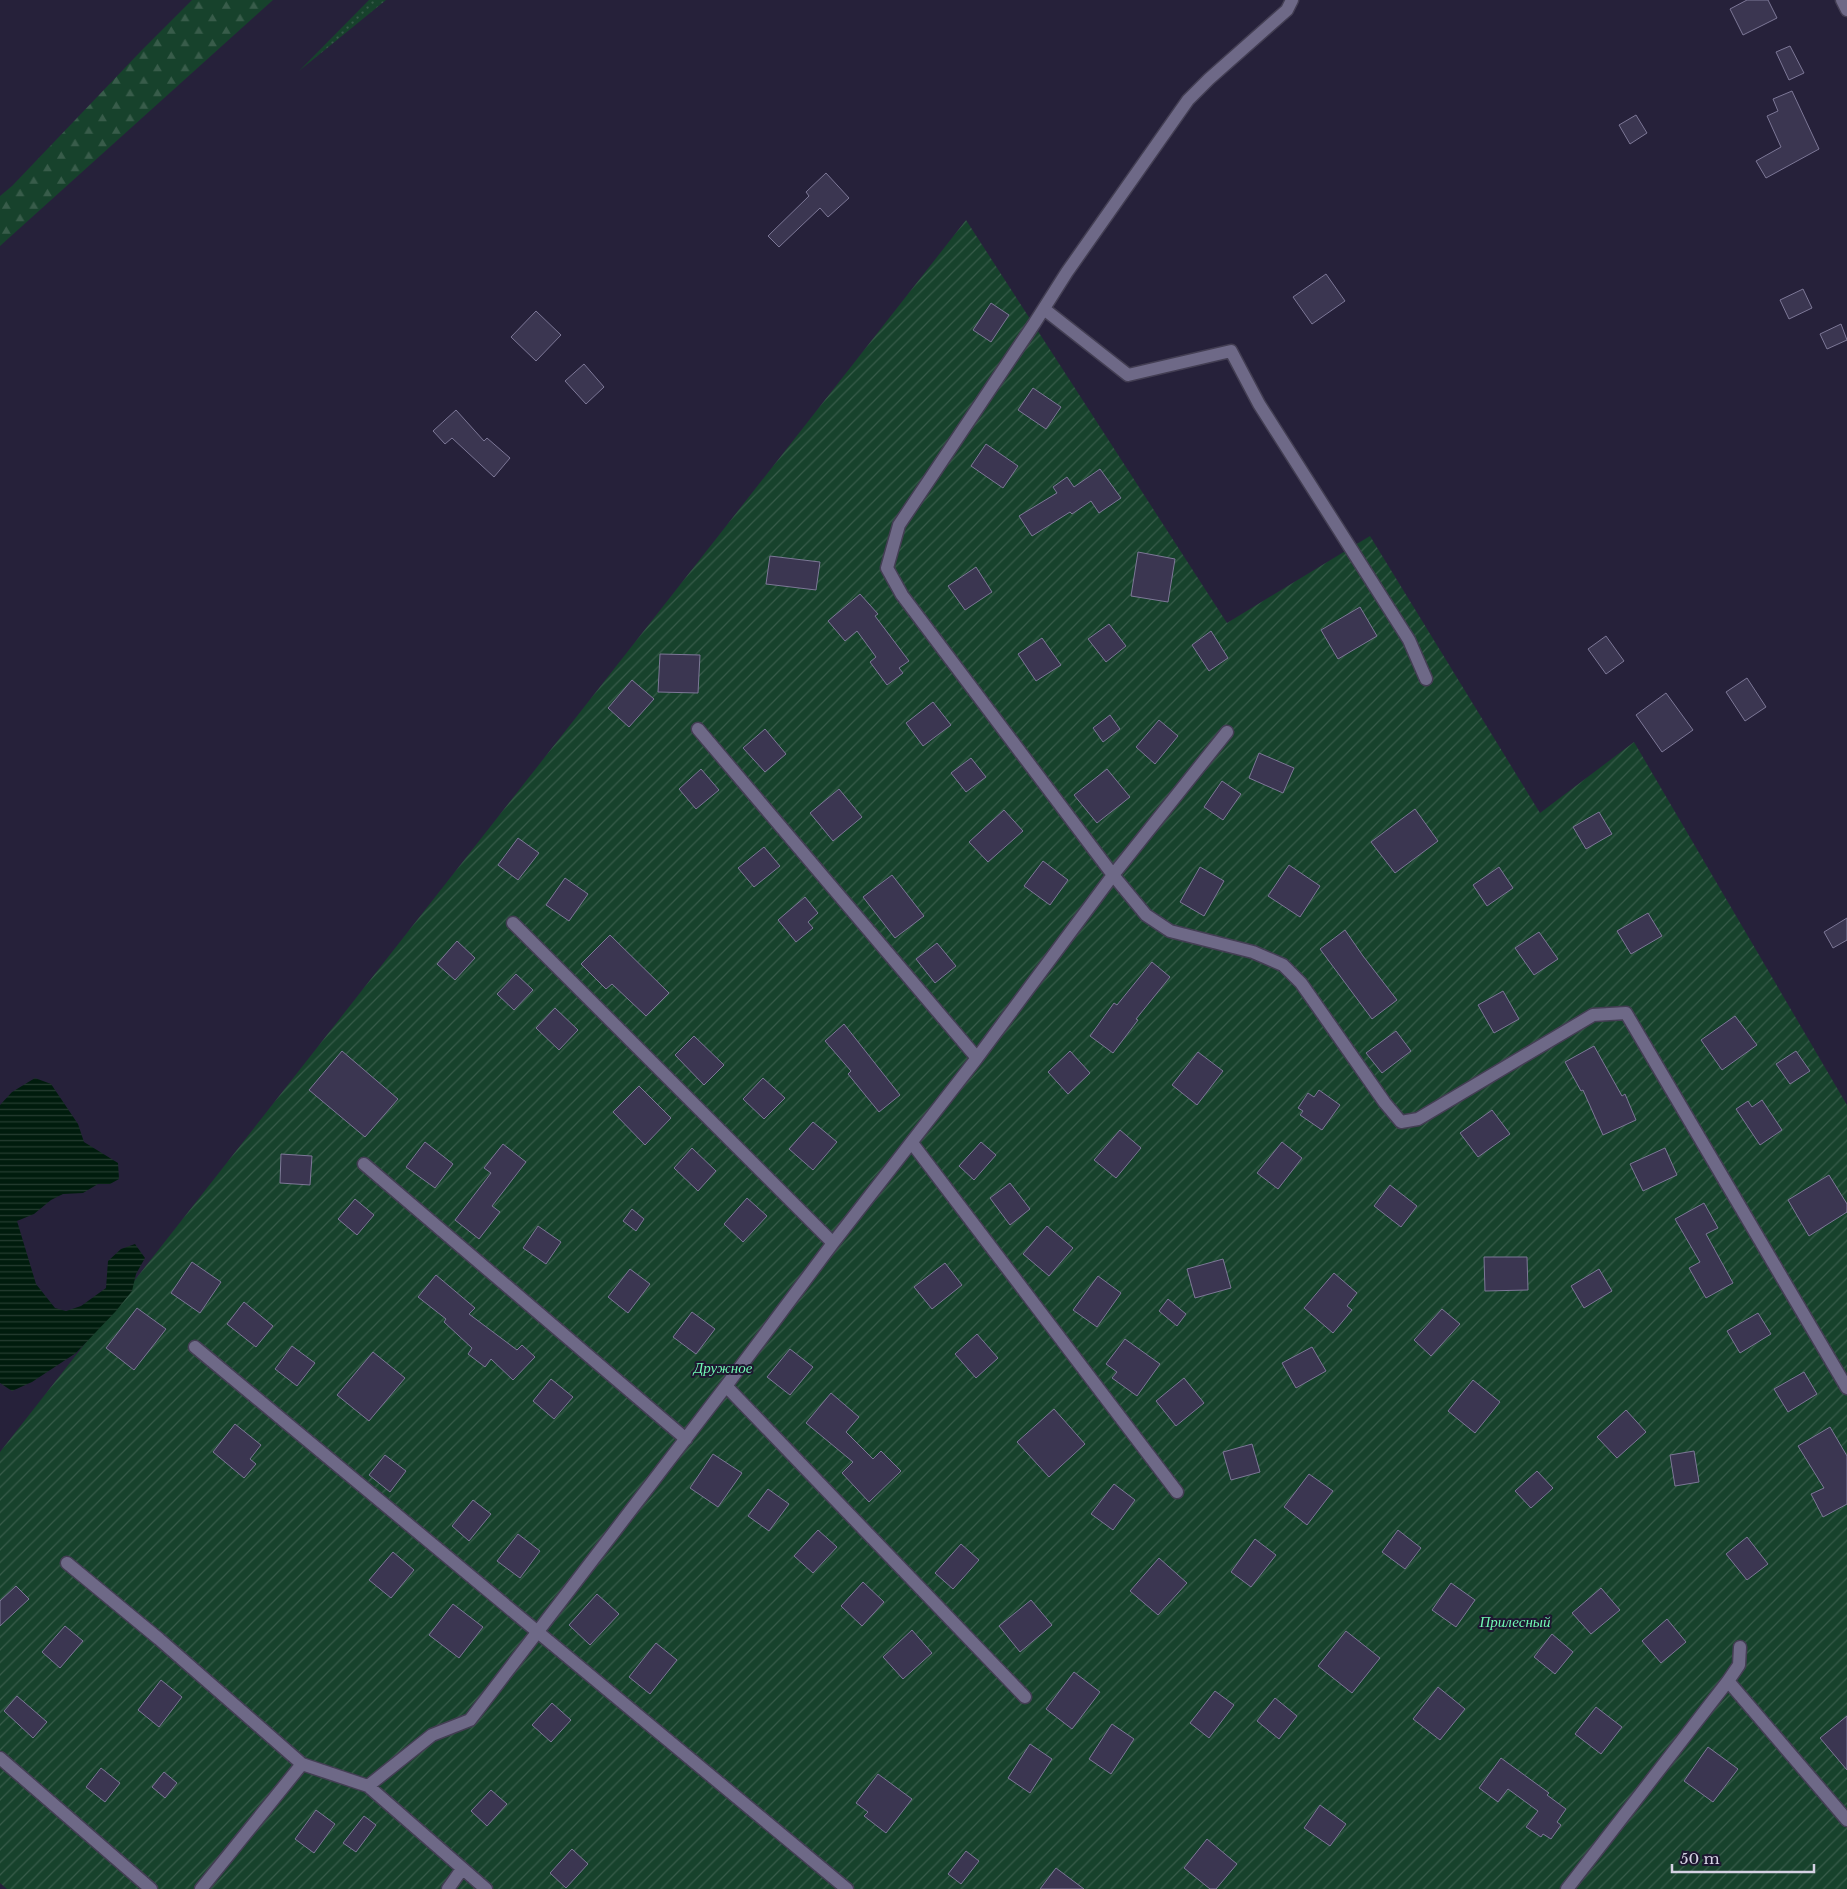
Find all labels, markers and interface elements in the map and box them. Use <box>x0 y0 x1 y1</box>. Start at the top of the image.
park label: Дружное <box>692 1358 753 1377</box>
park label: Прилесный <box>1479 1612 1551 1631</box>
scale bar <box>1672 1842 1814 1874</box>
text: 50 m <box>1680 1849 1720 1868</box>

